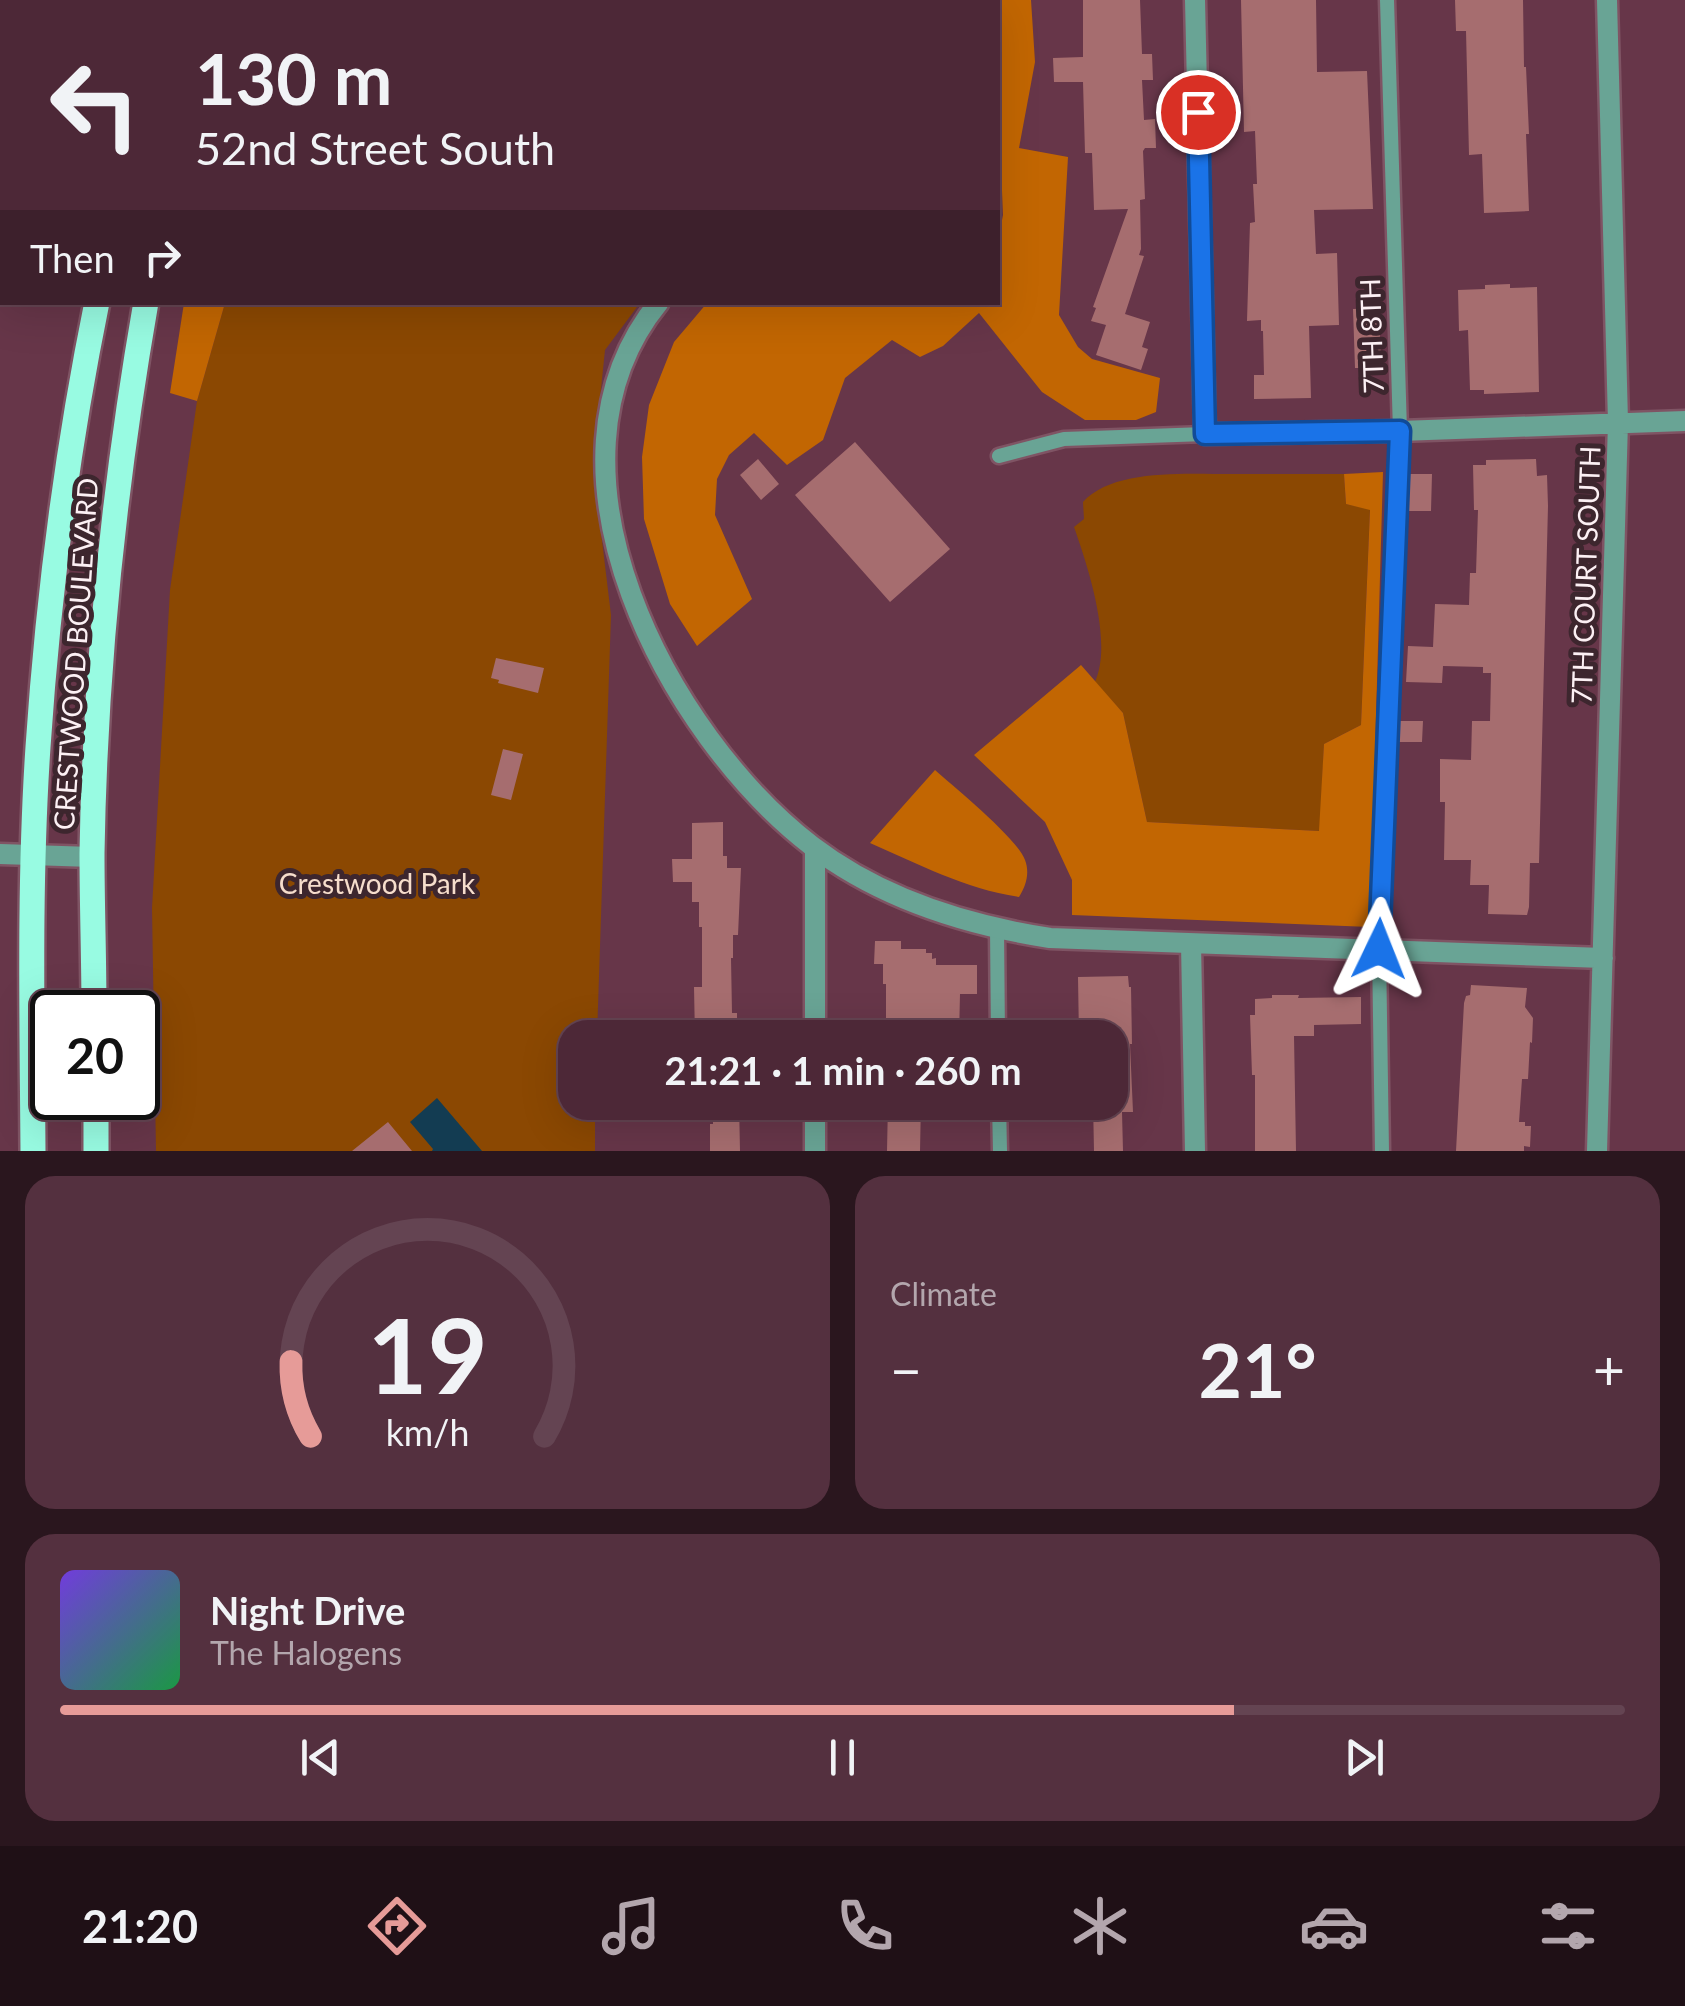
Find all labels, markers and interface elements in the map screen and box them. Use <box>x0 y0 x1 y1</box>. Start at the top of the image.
text: 130 m <box>195 36 392 120</box>
icon: left <box>30 40 160 170</box>
pin <box>1156 70 1241 155</box>
icon: arrive <box>1171 85 1226 140</box>
text: 52nd Street South <box>195 121 555 175</box>
icon: right <box>135 230 190 285</box>
text: Then <box>30 235 115 281</box>
street label: 7TH 8TH <box>1352 278 1390 394</box>
street label: 7TH COURT SOUTH <box>1564 445 1607 705</box>
street label: CRESTWOOD BOULEVARD <box>46 477 104 831</box>
park label: Crestwood Park <box>279 866 476 900</box>
position arrow <box>1327 897 1431 1001</box>
speed limit sign: 20 <box>30 990 160 1120</box>
text: 21:21 · 1 min · 260 m <box>664 1047 1022 1093</box>
text: Climate <box>890 1274 997 1313</box>
text: 19 <box>367 1291 488 1416</box>
text: 21° <box>1198 1324 1317 1414</box>
text: − <box>890 1336 922 1402</box>
text: + <box>1593 1336 1625 1402</box>
text: km/h <box>386 1411 469 1454</box>
text: Night Drive <box>210 1587 405 1633</box>
text: The Halogens <box>210 1633 402 1672</box>
icon: previous <box>293 1730 348 1785</box>
icon: pause <box>815 1730 870 1785</box>
icon: next <box>1337 1730 1392 1785</box>
icon: directions <box>362 1891 432 1961</box>
icon: music <box>596 1891 666 1961</box>
icon: phone <box>830 1891 900 1961</box>
icon: climate <box>1065 1891 1135 1961</box>
icon: car <box>1299 1891 1369 1961</box>
icon: filters <box>1533 1891 1603 1961</box>
text: 21:20 <box>82 1899 198 1953</box>

